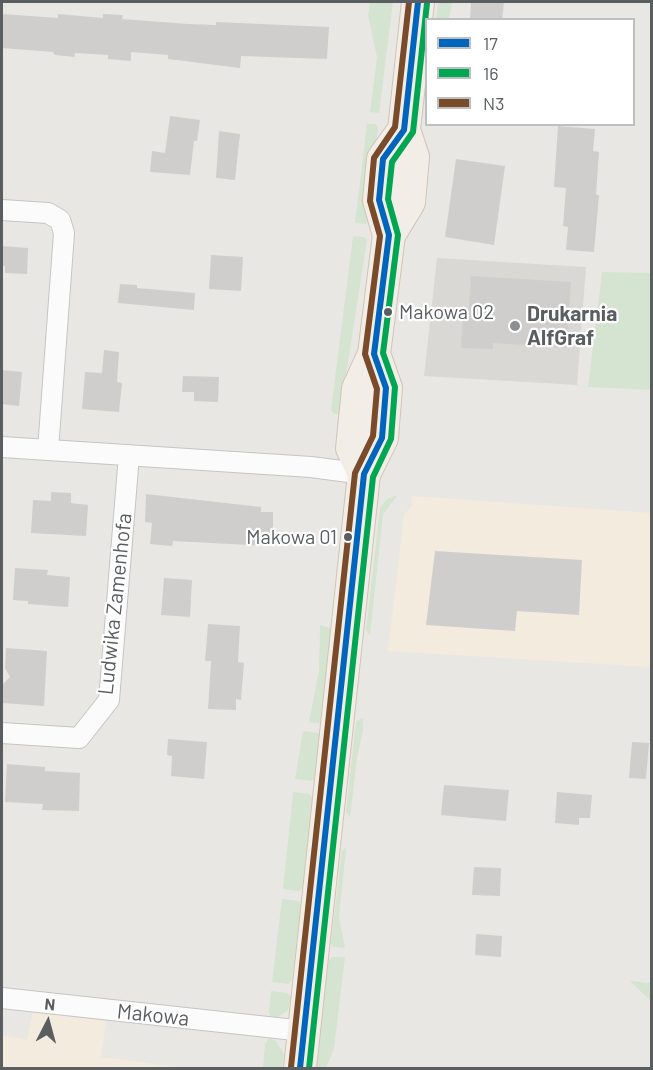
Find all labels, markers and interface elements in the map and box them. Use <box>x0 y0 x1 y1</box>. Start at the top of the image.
legend <box>425 18 635 126</box>
text: 17 <box>483 32 498 54</box>
text: 16 <box>483 62 499 84</box>
text: N3 <box>483 92 504 114</box>
place label: Makowa 02 <box>399 300 494 324</box>
place label: Drukarnia AlfGraf <box>527 301 617 351</box>
marker: Makowa 02 <box>382 306 394 318</box>
marker: Drukarnia AlfGraf <box>508 319 522 333</box>
street label: Ludwika Zamenhofa <box>93 512 137 696</box>
place label: Makowa 01 <box>246 525 337 549</box>
marker: Makowa 01 <box>342 531 354 543</box>
north arrow <box>18 992 78 1052</box>
text: N <box>44 994 56 1014</box>
street label: Makowa <box>116 999 190 1031</box>

